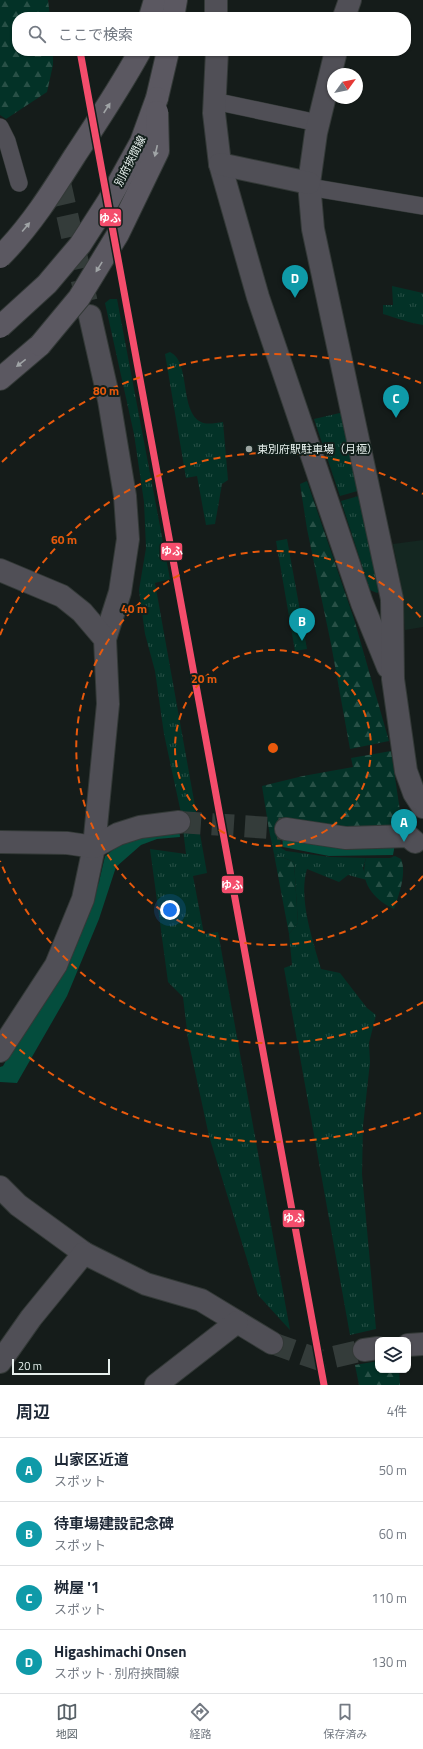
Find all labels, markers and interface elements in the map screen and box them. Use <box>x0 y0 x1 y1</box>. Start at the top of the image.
search box <box>12 12 411 56</box>
icon: search <box>26 23 48 45</box>
text: ここで検索 <box>58 23 133 46</box>
north arrow <box>327 68 363 104</box>
one-way arrow <box>103 102 110 114</box>
street label: 別府挾間線 <box>110 133 150 189</box>
one-way arrow <box>153 145 159 157</box>
line badge: ゆふ <box>99 208 122 227</box>
text: ゆふ <box>99 210 121 226</box>
one-way arrow <box>21 222 30 233</box>
one-way arrow <box>95 261 102 273</box>
pin: D <box>282 265 308 298</box>
one-way arrow <box>15 358 26 367</box>
text: 80 m <box>93 381 119 400</box>
pin: C <box>383 385 409 418</box>
place label: 東別府駅駐車場（月極） <box>257 441 378 457</box>
marker: 東別府駅駐車場（月極） <box>244 444 254 454</box>
text: 60 m <box>51 530 77 549</box>
line badge: ゆふ <box>160 542 183 561</box>
text: ゆふ <box>161 543 183 559</box>
text: 40 m <box>121 599 147 618</box>
pin: B <box>289 608 315 641</box>
text: 20 m <box>191 669 217 688</box>
centre of rings <box>266 741 280 755</box>
pin: A <box>391 809 417 842</box>
line badge: ゆふ <box>221 875 244 894</box>
text: ゆふ <box>221 877 243 893</box>
your location <box>160 900 180 920</box>
line badge: ゆふ <box>282 1209 305 1228</box>
text: ゆふ <box>283 1210 305 1226</box>
map controls <box>375 1337 411 1373</box>
button: layers <box>375 1337 411 1373</box>
scale bar <box>12 1357 110 1376</box>
text: 20 m <box>18 1358 42 1374</box>
text: 周辺 <box>16 1399 50 1425</box>
text: 4件 <box>387 1401 407 1421</box>
text: 山家区近道 <box>54 1448 129 1471</box>
text: A <box>25 1460 33 1480</box>
text: 50 m <box>379 1460 407 1480</box>
text: スポット <box>54 1471 106 1491</box>
text: 待車場建設記念碑 <box>54 1512 174 1535</box>
text: B <box>25 1524 33 1544</box>
text: 60 m <box>379 1524 407 1544</box>
text: スポット <box>54 1535 106 1555</box>
text: 桝屋 '1 <box>54 1576 99 1599</box>
text: C <box>25 1588 33 1608</box>
text: 110 m <box>371 1588 407 1608</box>
text: スポット <box>54 1599 106 1619</box>
text: Higashimachi Onsen <box>54 1640 186 1663</box>
text: D <box>25 1652 33 1672</box>
text: 130 m <box>371 1652 407 1672</box>
text: スポット · 別府挾間線 <box>54 1663 180 1683</box>
tab: 地図 <box>56 1701 78 1742</box>
tab: 経路 <box>189 1701 211 1742</box>
tab: 保存済み <box>323 1701 367 1742</box>

